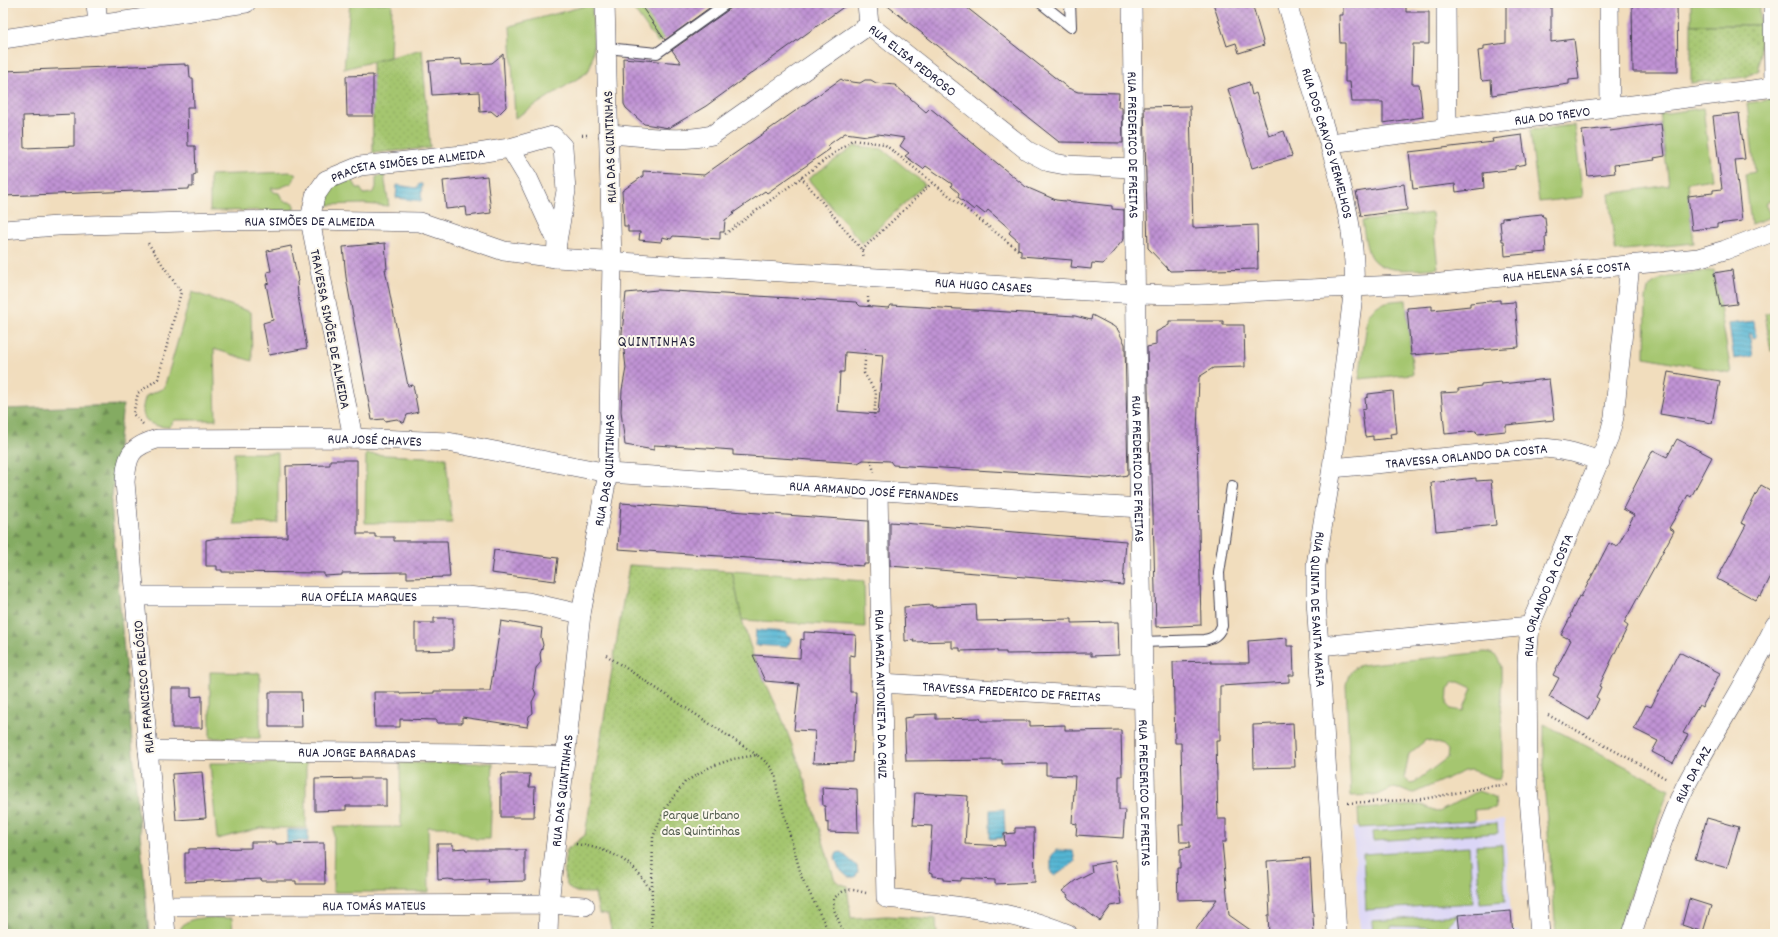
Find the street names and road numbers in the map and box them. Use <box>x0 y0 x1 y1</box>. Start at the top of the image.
street label: RUA ELISA PEDROSO <box>864 20 960 102</box>
street label: RUA DOS CRAVOS VERMELHOS <box>1295 66 1357 221</box>
street label: RUA FREDERICO DE FREITAS <box>1121 71 1143 219</box>
street label: RUA DAS QUINTINHAS <box>599 90 623 204</box>
street label: RUA DO TREVO <box>1513 102 1592 132</box>
street label: PRACETA SIMÕES DE ALMEIDA <box>328 144 487 189</box>
street label: RUA SIMÕES DE ALMEIDA <box>244 212 376 233</box>
street label: TRAVESSA SIMÕES DE ALMEIDA <box>304 248 354 411</box>
street label: RUA HELENA SÁ E COSTA <box>1502 257 1632 289</box>
street label: RUA HUGO CASAES <box>934 274 1033 300</box>
street label: RUA FREDERICO DE FREITAS <box>1125 395 1148 543</box>
street label: RUA DAS QUINTINHAS <box>590 414 621 528</box>
street label: RUA JOSÉ CHAVES <box>328 430 422 453</box>
street label: TRAVESSA ORLANDO DA COSTA <box>1385 440 1549 475</box>
street label: RUA ARMANDO JOSÉ FERNANDES <box>789 477 959 508</box>
street label: RUA QUINTA DE SANTA MARIA <box>1304 530 1329 688</box>
street label: RUA ORLANDO DA COSTA <box>1519 531 1580 658</box>
street label: RUA OFÉLIA MARQUES <box>301 588 417 608</box>
street label: RUA MARIA ANTONIETA DA CRUZ <box>868 609 892 780</box>
street label: RUA FRANCISCO RELÓGIO <box>129 619 161 754</box>
street label: TRAVESSA FREDERICO DE FREITAS <box>922 678 1102 708</box>
street label: RUA FREDERICO DE FREITAS <box>1132 719 1155 867</box>
street label: RUA DAS QUINTINHAS <box>547 734 580 848</box>
street label: RUA DA PAZ <box>1671 742 1718 807</box>
street label: RUA JORGE BARRADAS <box>298 743 416 764</box>
street label: RUA TOMÁS MATEUS <box>322 897 426 917</box>

